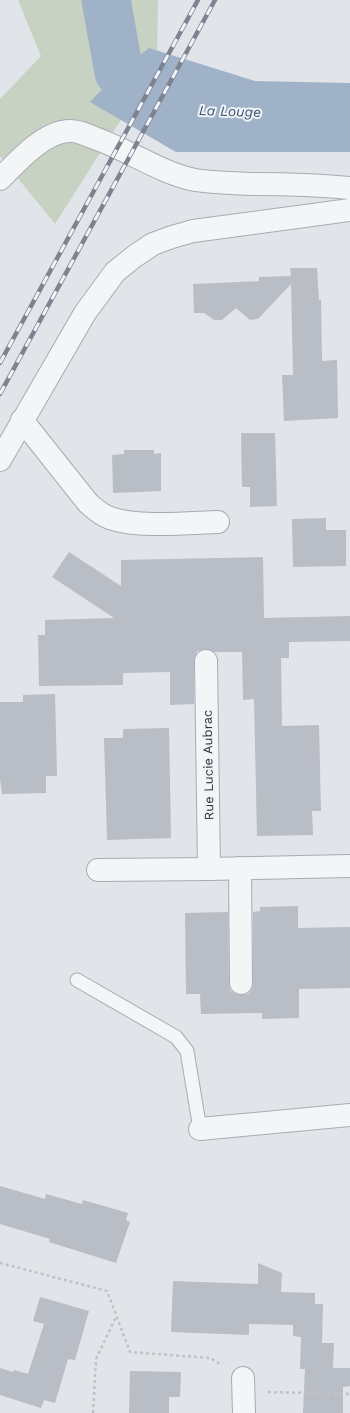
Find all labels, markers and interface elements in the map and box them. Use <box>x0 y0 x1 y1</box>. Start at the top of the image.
water label: La Louge <box>199 102 261 120</box>
street label: Rue Lucie Aubrac <box>200 710 216 820</box>

